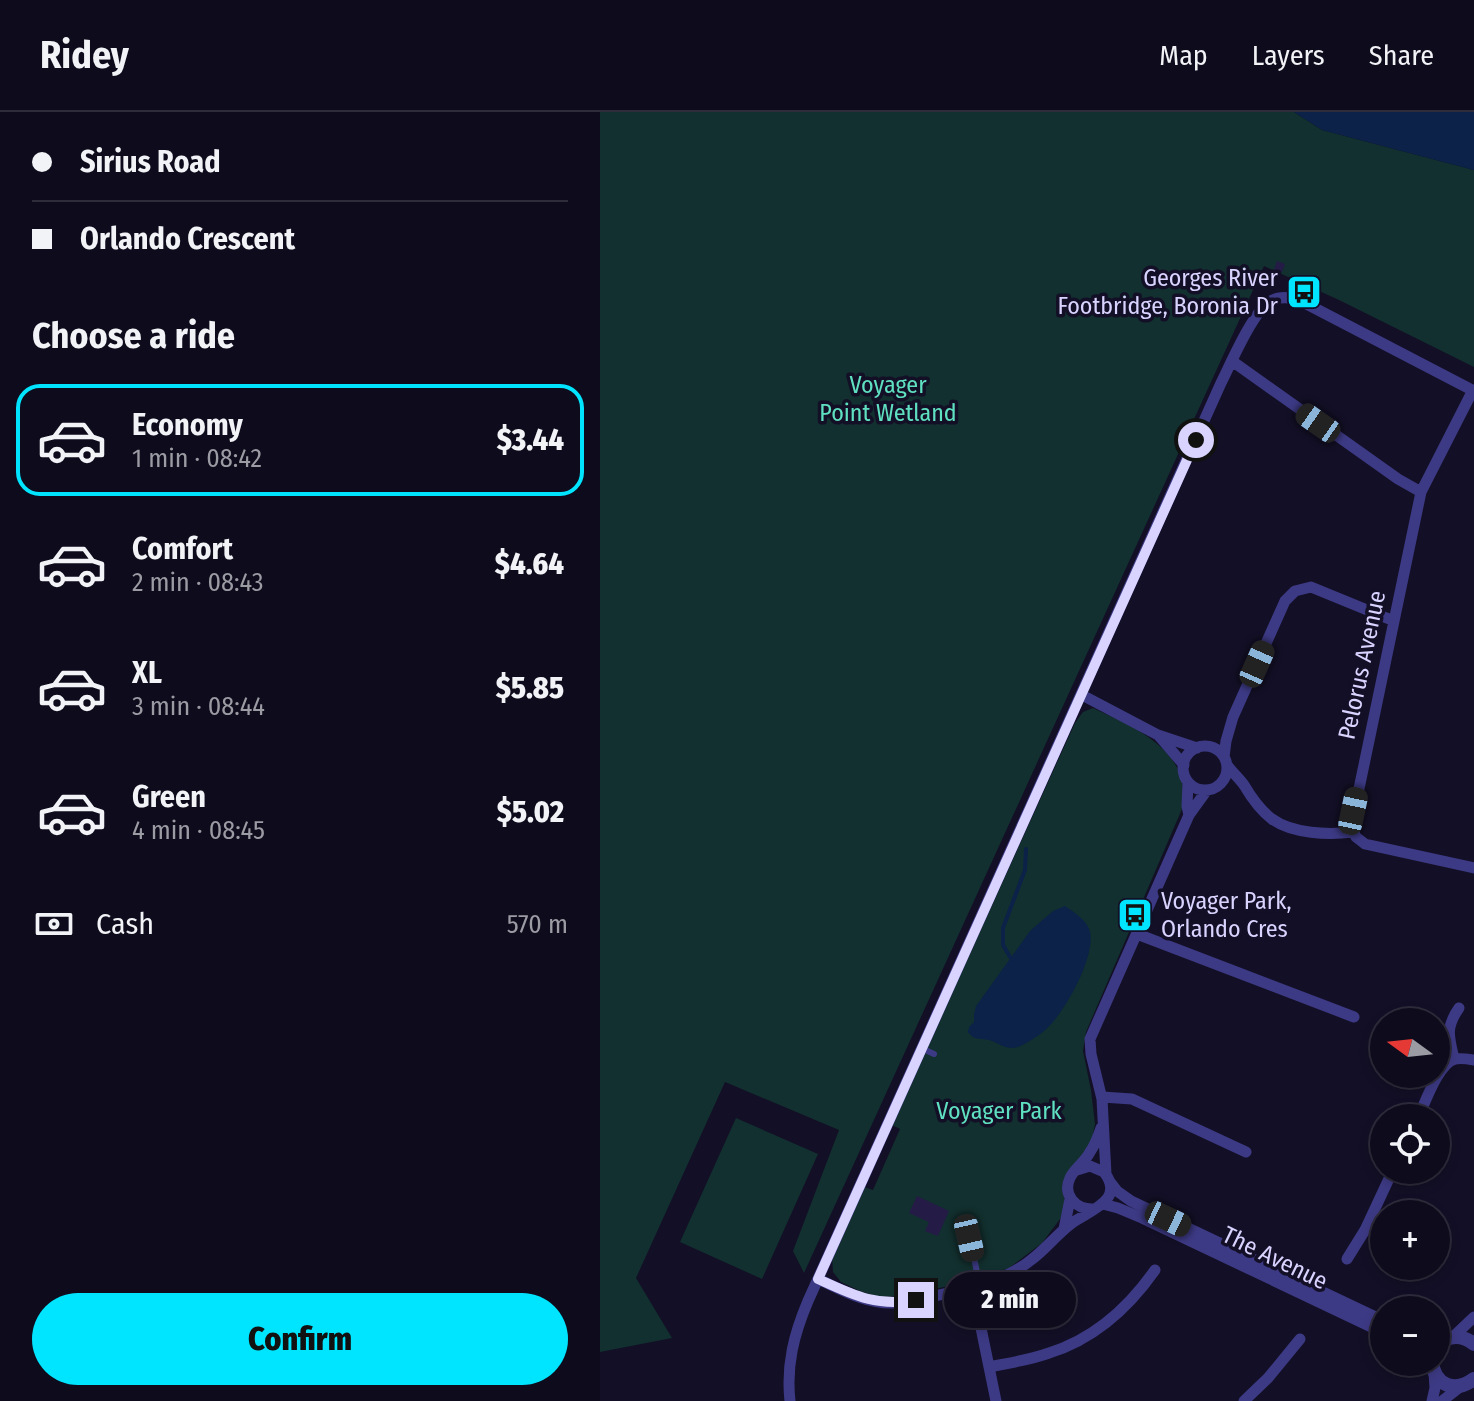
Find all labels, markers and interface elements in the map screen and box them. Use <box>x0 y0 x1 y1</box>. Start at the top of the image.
text: Ridey <box>40 32 129 78</box>
text: Map <box>1159 39 1208 72</box>
text: Layers <box>1252 39 1325 72</box>
text: Share <box>1369 39 1434 72</box>
text: Sirius Road <box>80 144 221 180</box>
text: Orlando Crescent <box>80 221 295 257</box>
place label: Georges River Footbridge, Boronia Dr <box>1058 264 1279 320</box>
bus stop icon: Georges River Footbridge, Boronia Dr <box>1285 273 1323 311</box>
text: Choose a ride <box>32 314 235 358</box>
park label: Voyager Point Wetland <box>819 371 957 427</box>
car <box>1291 399 1345 447</box>
icon: car <box>36 404 108 476</box>
text: Economy <box>132 407 243 443</box>
text: $3.44 <box>497 422 564 458</box>
route start <box>1178 422 1214 458</box>
text: 1 min · 08:42 <box>132 443 262 474</box>
icon: car <box>36 528 108 600</box>
text: Comfort <box>132 531 233 567</box>
text: $4.64 <box>495 546 564 582</box>
text: 2 min · 08:43 <box>132 567 263 598</box>
street label: Pelorus Avenue <box>1333 588 1391 742</box>
car <box>1236 637 1278 691</box>
icon: car <box>36 652 108 724</box>
text: XL <box>132 655 162 691</box>
text: $5.85 <box>496 670 564 706</box>
text: 3 min · 08:44 <box>132 691 265 722</box>
icon: car <box>36 776 108 848</box>
text: Green <box>132 779 206 815</box>
car <box>1336 785 1370 837</box>
text: $5.02 <box>497 794 564 830</box>
text: 4 min · 08:45 <box>132 815 265 846</box>
place label: Voyager Park, Orlando Cres <box>1161 887 1292 943</box>
bus stop icon: Voyager Park, Orlando Cres <box>1116 896 1154 934</box>
icon: cash <box>32 902 76 946</box>
text: Cash <box>96 906 154 942</box>
text: 570 m <box>507 909 568 940</box>
north arrow <box>1370 1008 1450 1088</box>
map controls <box>1370 1008 1450 1376</box>
park label: Voyager Park <box>936 1097 1063 1125</box>
button: locate <box>1370 1104 1450 1184</box>
car <box>1141 1198 1195 1240</box>
button: + <box>1370 1200 1450 1280</box>
car <box>952 1212 986 1264</box>
street label: The Avenue <box>1218 1221 1332 1295</box>
callout: 2 min <box>944 1272 1076 1328</box>
route end <box>898 1282 934 1318</box>
text: 2 min <box>981 1284 1039 1315</box>
button: Confirm <box>32 1293 568 1385</box>
button: − <box>1370 1296 1450 1376</box>

